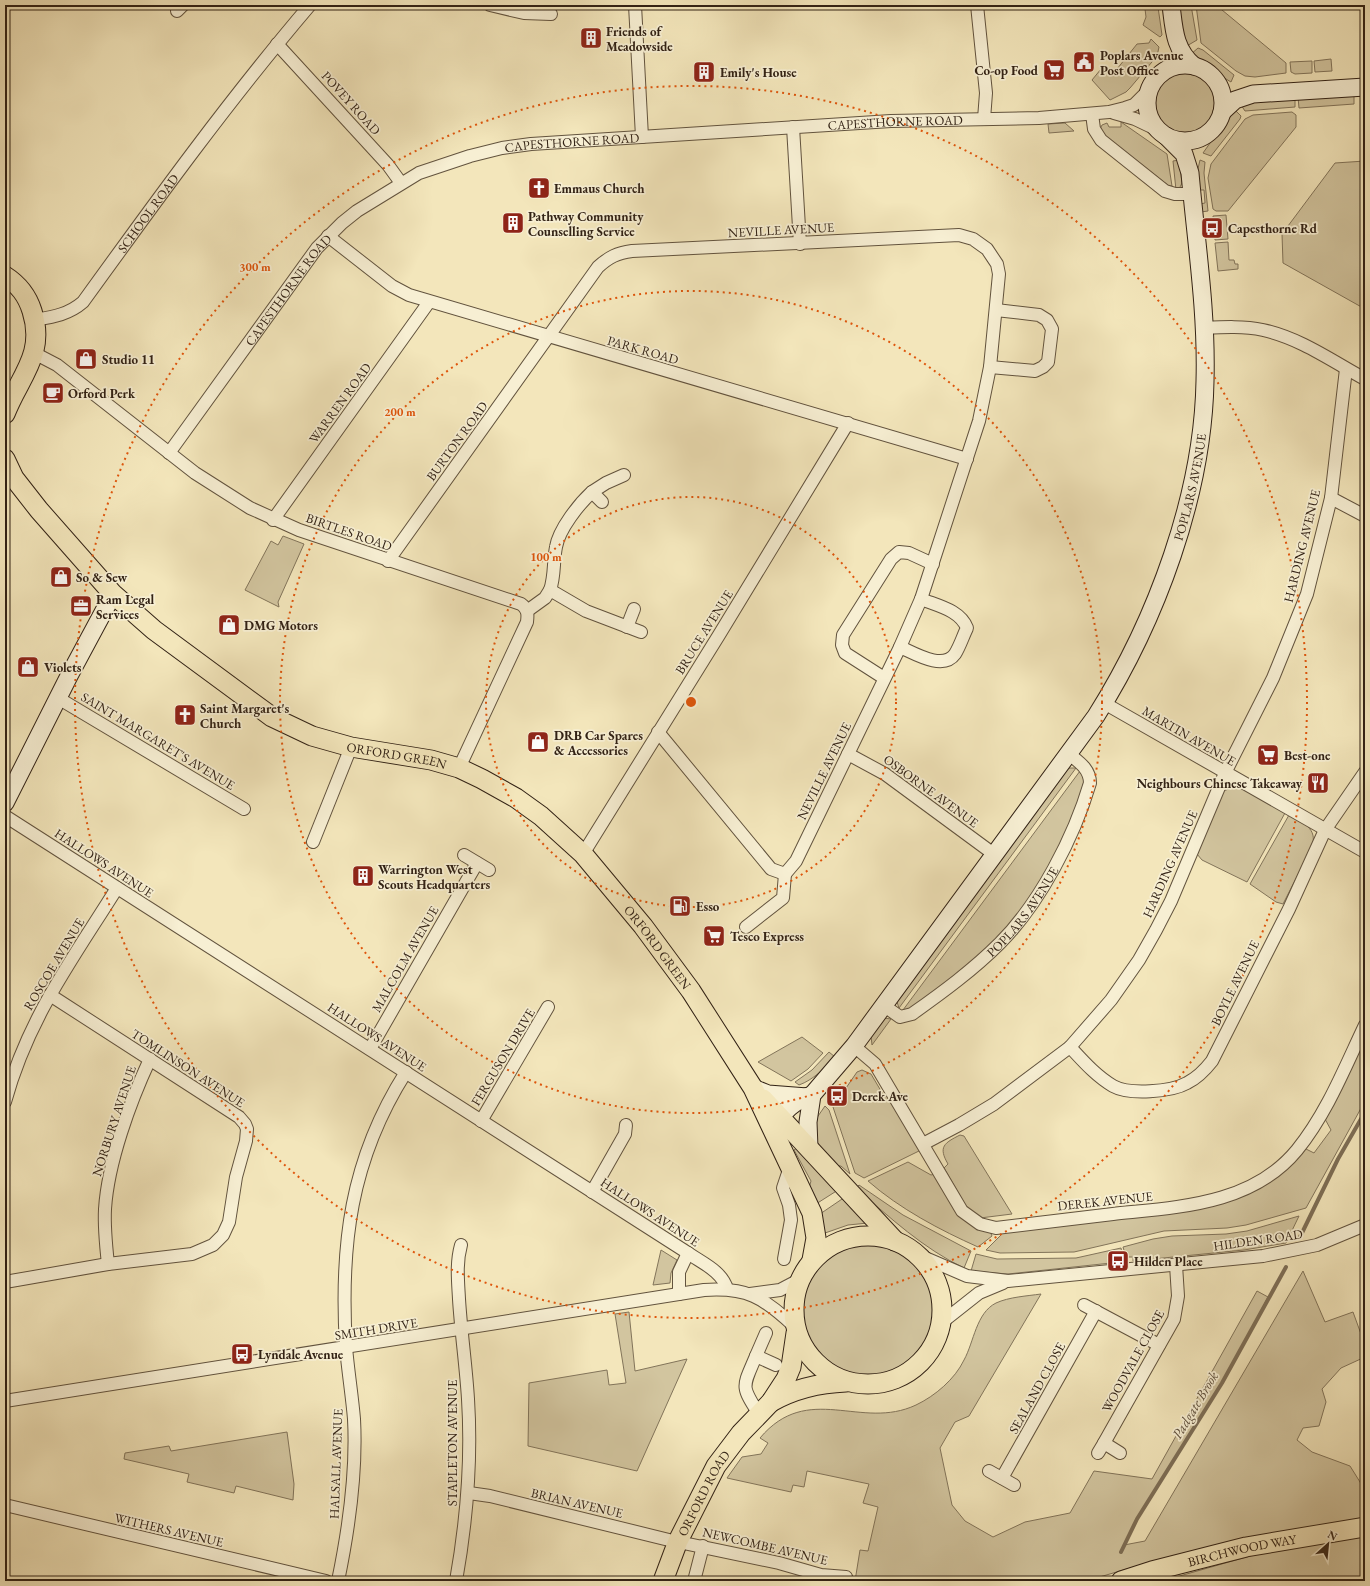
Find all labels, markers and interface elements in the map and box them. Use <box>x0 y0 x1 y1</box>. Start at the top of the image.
place label: Friends of Meadowside <box>606 23 673 55</box>
building icon: Friends of Meadowside <box>578 25 604 51</box>
place label: Poplars Avenue Post Office <box>1100 47 1184 79</box>
public building icon: Poplars Avenue Post Office <box>1071 49 1097 75</box>
supermarket icon: Co-op Food <box>1041 57 1067 83</box>
building icon: Emily's House <box>691 59 717 85</box>
place label: Co-op Food <box>974 62 1039 79</box>
place label: Emily's House <box>720 64 797 81</box>
street label: POVEY ROAD <box>318 67 384 139</box>
street label: CAPESTHORNE ROAD <box>827 111 963 134</box>
street label: CAPESTHORNE ROAD <box>503 129 640 156</box>
street label: SCHOOL ROAD <box>113 170 182 256</box>
church icon: Emmaus Church <box>526 175 552 201</box>
place label: Emmaus Church <box>554 180 645 197</box>
place label: Pathway Community Counselling Service <box>528 208 644 240</box>
building icon: Pathway Community Counselling Service <box>500 210 526 236</box>
bus stop icon: Capesthorne Rd <box>1199 215 1225 241</box>
street label: NEVILLE AVENUE <box>727 219 835 241</box>
place label: Capesthorne Rd <box>1228 220 1318 237</box>
street label: CAPESTHORNE ROAD <box>241 230 335 349</box>
text: 300 m <box>239 259 271 275</box>
street label: PARK ROAD <box>605 332 681 368</box>
shop icon: Studio 11 <box>73 346 99 372</box>
place label: Studio 11 <box>102 351 155 368</box>
street label: WARREN ROAD <box>305 359 375 447</box>
cafe icon: Orford Perk <box>40 380 66 406</box>
place label: Orford Perk <box>68 385 136 402</box>
street label: BURTON ROAD <box>422 398 492 484</box>
text: 200 m <box>384 404 416 420</box>
street label: POPLARS AVENUE <box>1169 432 1210 543</box>
street label: HARDING AVENUE <box>1280 488 1324 604</box>
street label: BIRTLES ROAD <box>304 509 394 555</box>
text: 100 m <box>530 549 562 565</box>
shop icon: So & Sew <box>48 564 74 590</box>
place label: So & Sew <box>76 569 128 586</box>
street label: BRUCE AVENUE <box>671 587 737 677</box>
place label: Ram Legal Services <box>96 591 155 623</box>
office icon: Ram Legal Services <box>68 593 94 619</box>
shop icon: DMG Motors <box>216 612 242 638</box>
place label: DMG Motors <box>244 617 318 634</box>
shop icon: Violets <box>15 654 41 680</box>
place label: Violets <box>44 659 82 676</box>
street label: SAINT MARGARET'S AVENUE <box>78 688 238 794</box>
centre of rings <box>684 695 698 709</box>
place label: Saint Margaret's Church <box>200 700 290 732</box>
church icon: Saint Margaret's Church <box>172 702 198 728</box>
street label: MARTIN AVENUE <box>1139 702 1239 770</box>
street label: NEVILLE AVENUE <box>793 719 855 823</box>
place label: DRB Car Spares & Accessories <box>554 727 643 759</box>
shop icon: DRB Car Spares & Accessories <box>525 729 551 755</box>
street label: ORFORD GREEN <box>346 738 449 773</box>
supermarket icon: Best-one <box>1255 742 1281 768</box>
place label: Best-one <box>1284 747 1331 764</box>
street label: OSBORNE AVENUE <box>880 751 982 831</box>
restaurant icon: Neighbours Chinese Takeaway <box>1305 770 1331 796</box>
place label: Neighbours Chinese Takeaway <box>1137 775 1303 792</box>
street label: HARDING AVENUE <box>1139 808 1201 920</box>
street label: HALLOWS AVENUE <box>51 825 157 901</box>
place label: Warrington West Scouts Headquarters <box>378 861 491 893</box>
building icon: Warrington West Scouts Headquarters <box>350 863 376 889</box>
street label: POPLARS AVENUE <box>983 863 1062 960</box>
fuel station icon: Esso <box>667 893 693 919</box>
place label: Esso <box>696 898 720 915</box>
street label: ORFORD GREEN <box>620 901 696 993</box>
street label: MALCOLM AVENUE <box>368 903 442 1015</box>
street label: ROSCOE AVENUE <box>20 915 88 1013</box>
supermarket icon: Tesco Express <box>701 923 727 949</box>
place label: Tesco Express <box>730 928 804 945</box>
street label: BOYLE AVENUE <box>1207 938 1263 1028</box>
street label: HALLOWS AVENUE <box>324 999 430 1075</box>
street label: FERGUSON DRIVE <box>467 1005 539 1109</box>
street label: TOMLINSON AVENUE <box>128 1025 248 1111</box>
street label: NORBURY AVENUE <box>88 1063 140 1179</box>
bus stop icon: Derek Ave <box>824 1083 850 1109</box>
place label: Derek Ave <box>852 1088 909 1105</box>
street label: HALLOWS AVENUE <box>597 1174 703 1250</box>
street label: DEREK AVENUE <box>1057 1188 1153 1214</box>
street label: HILDEN ROAD <box>1212 1225 1304 1255</box>
bus stop icon: Hilden Place <box>1105 1248 1131 1274</box>
place label: Hilden Place <box>1134 1253 1203 1270</box>
street label: WOODVALE CLOSE <box>1098 1307 1168 1415</box>
street label: SMITH DRIVE <box>333 1314 419 1344</box>
street label: SEALAND CLOSE <box>1005 1339 1069 1437</box>
bus stop icon: Lyndale Avenue <box>229 1341 255 1367</box>
place label: Lyndale Avenue <box>258 1346 344 1363</box>
water label: Padgate Brook <box>1168 1367 1222 1442</box>
street label: STAPLETON AVENUE <box>444 1380 461 1506</box>
street label: HALSALL AVENUE <box>326 1409 346 1519</box>
street label: ORFORD ROAD <box>673 1447 734 1539</box>
street label: BRIAN AVENUE <box>529 1484 625 1522</box>
street label: WITHERS AVENUE <box>113 1509 225 1551</box>
street label: NEWCOMBE AVENUE <box>701 1523 829 1569</box>
north arrow <box>1308 1524 1348 1564</box>
text: N <box>1325 1527 1340 1543</box>
street label: BIRCHWOOD WAY <box>1186 1530 1299 1570</box>

